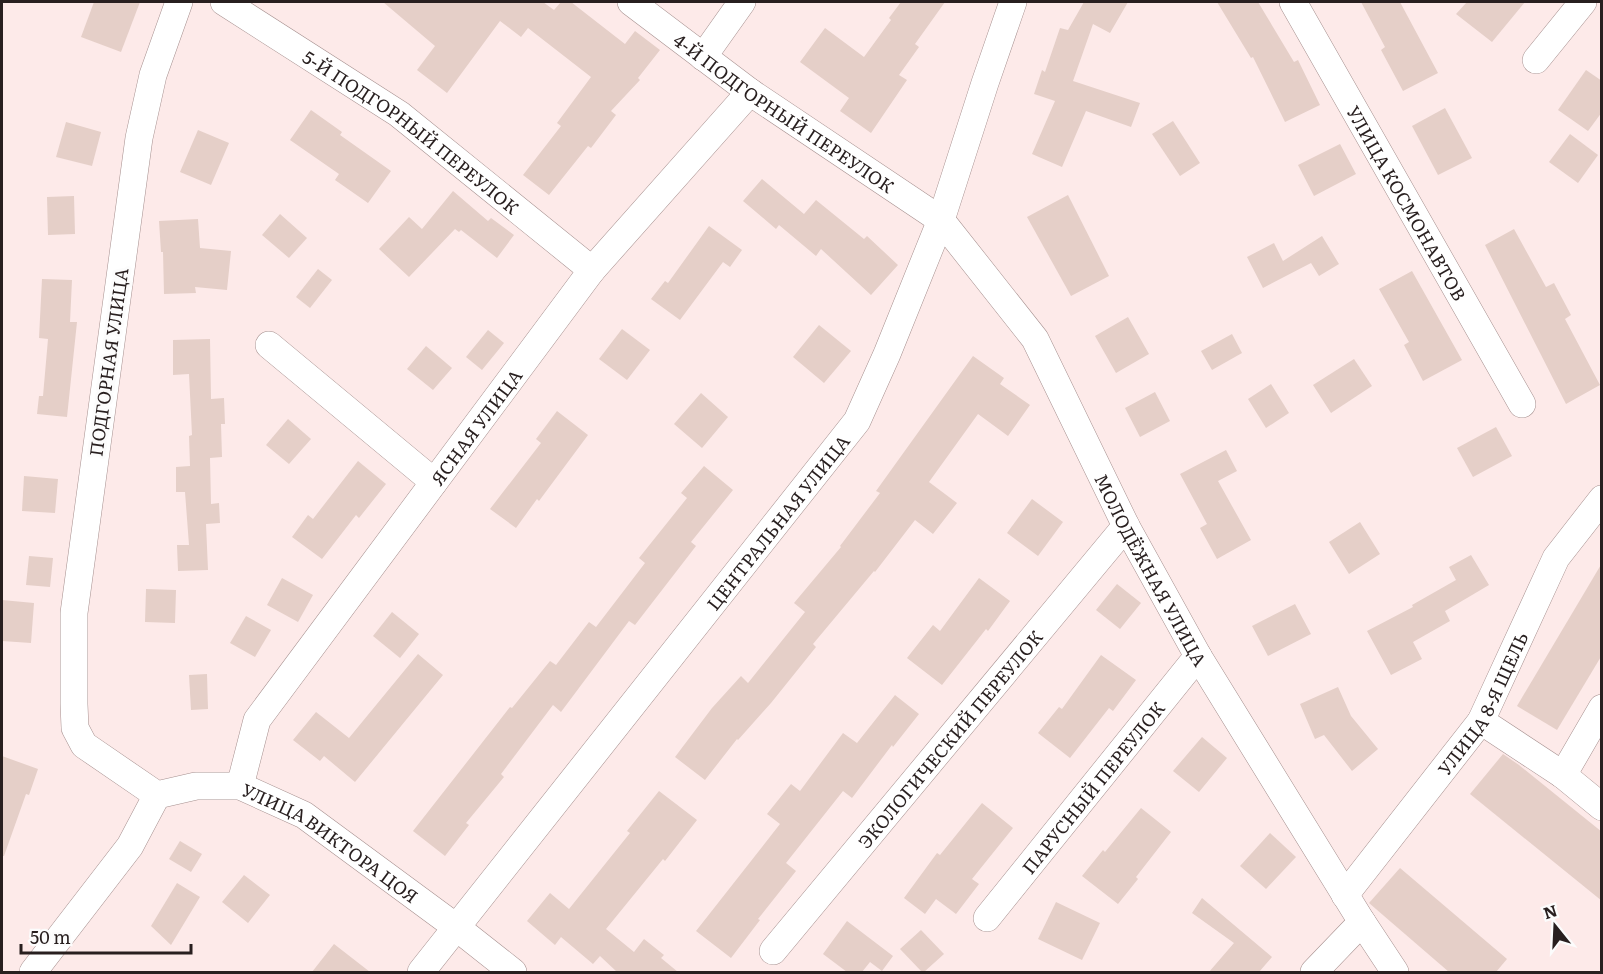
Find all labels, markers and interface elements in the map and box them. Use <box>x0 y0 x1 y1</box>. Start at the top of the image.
street label: 4-Й ПОДГОРНЫЙ ПЕРЕУЛОК <box>669 26 900 199</box>
street label: 5-Й ПОДГОРНЫЙ ПЕРЕУЛОК <box>298 43 525 220</box>
street label: УЛИЦА КОСМОНАВТОВ <box>1341 100 1474 305</box>
street label: ПОДГОРНАЯ УЛИЦА <box>81 266 135 458</box>
street label: ЯСНАЯ УЛИЦА <box>423 363 528 490</box>
street label: ЦЕНТРАЛЬНАЯ УЛИЦА <box>699 428 855 615</box>
street label: МОЛОДЁЖНАЯ УЛИЦА <box>1089 469 1214 671</box>
street label: ЭКОЛОГИЧЕСКИЙ ПЕРЕУЛОК <box>851 624 1048 854</box>
street label: УЛИЦА 8-Я ЩЕЛЬ <box>1430 627 1534 781</box>
street label: ПАРУСНЫЙ ПЕРЕУЛОК <box>1014 695 1170 879</box>
street label: УЛИЦА ВИКТОРА ЦОЯ <box>238 775 424 909</box>
north arrow <box>1525 896 1585 956</box>
text: N <box>1540 897 1560 924</box>
scale bar <box>21 917 190 955</box>
text: 50 m <box>30 923 71 950</box>

